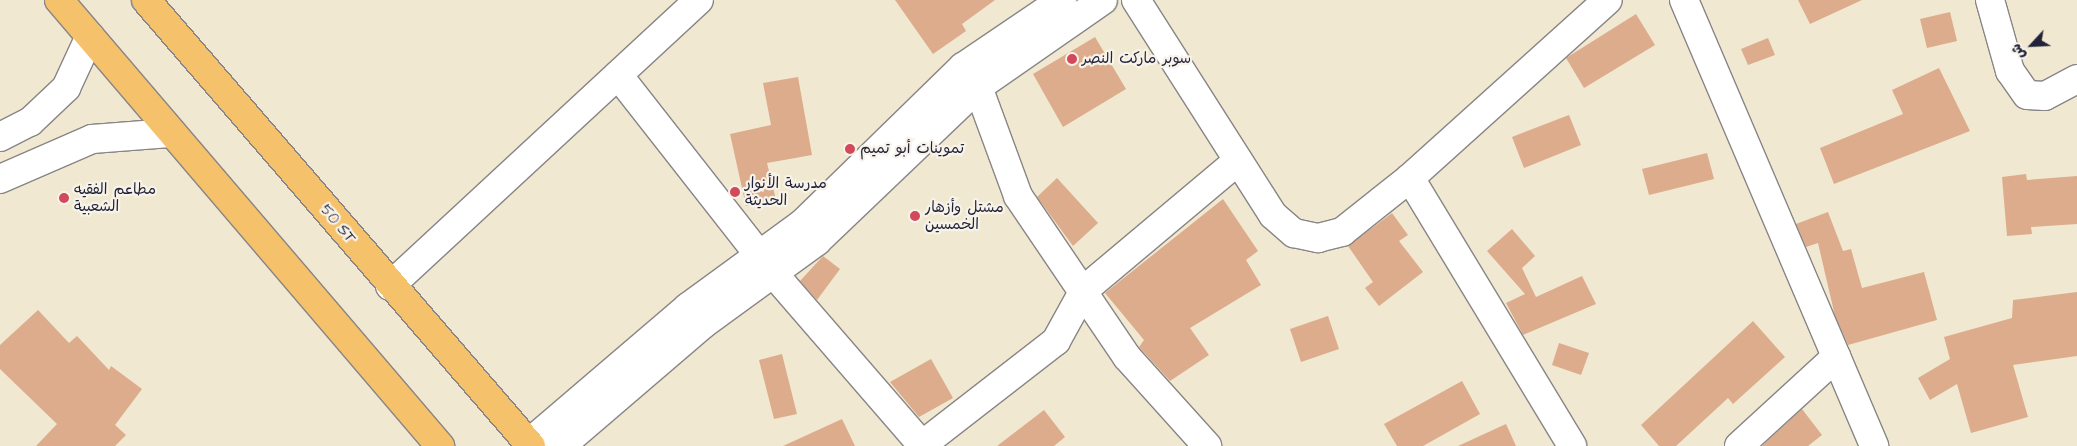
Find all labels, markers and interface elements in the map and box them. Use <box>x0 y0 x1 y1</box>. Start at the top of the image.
north arrow <box>2007 20 2057 70</box>
text: ش <box>2006 40 2031 63</box>
place label: سوبر ماركت النصر <box>1082 50 1191 68</box>
marker: سوبر ماركت النصر <box>1066 53 1078 65</box>
place label: تموينات أبو تميم <box>860 140 964 158</box>
marker: تموينات أبو تميم <box>844 143 856 155</box>
place label: مدرسة الأنوار الحديثة <box>745 174 827 209</box>
place label: مطاعم الفقيه الشعبية <box>74 180 156 215</box>
marker: مدرسة الأنوار الحديثة <box>729 186 741 198</box>
marker: مطاعم الفقيه الشعبية <box>58 192 70 204</box>
place label: مشتل وأزهار الخمسين <box>925 198 1004 233</box>
street label: 50 ST <box>317 201 359 247</box>
marker: مشتل وأزهار الخمسين <box>909 210 921 222</box>

